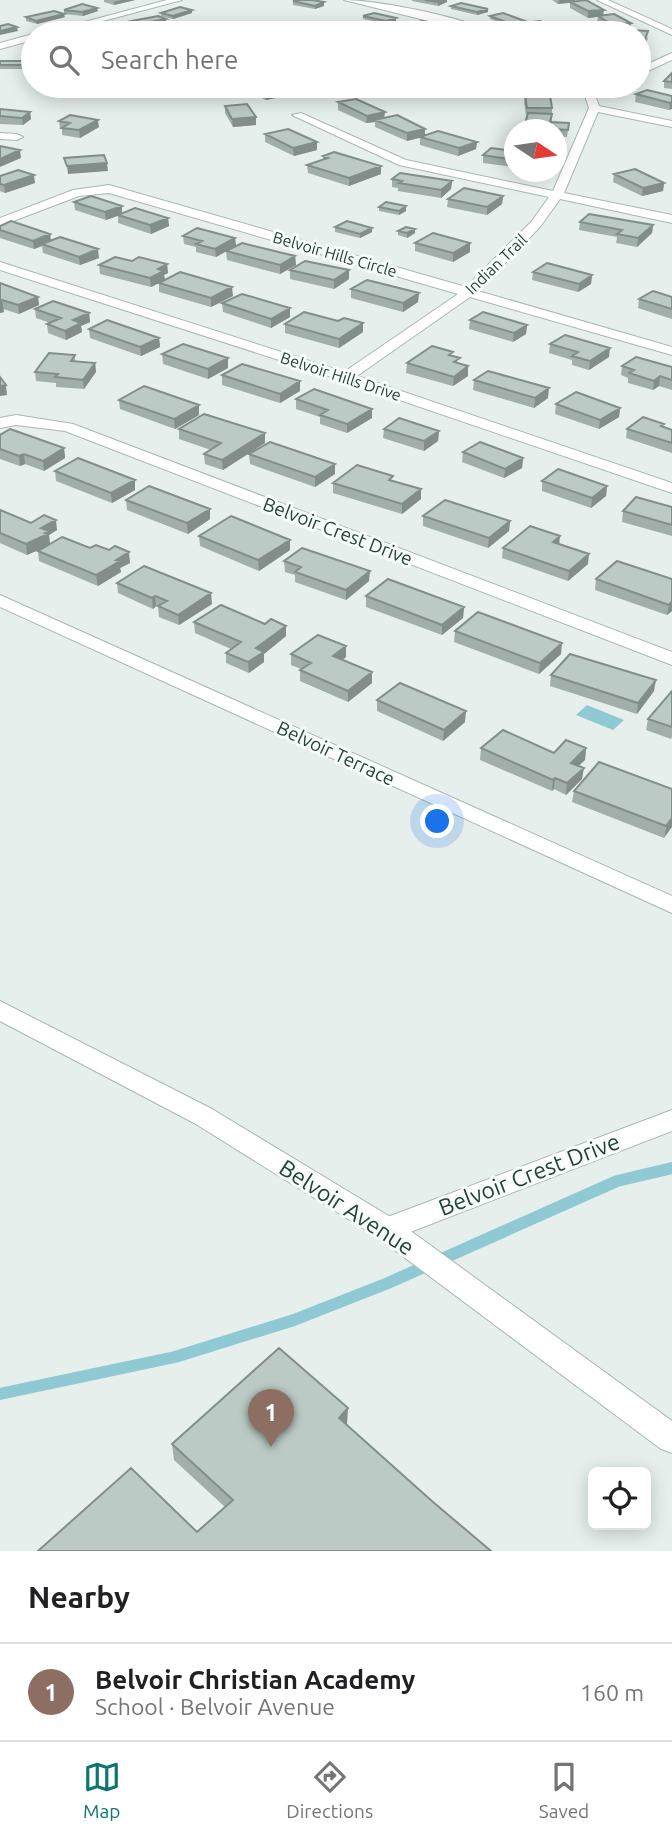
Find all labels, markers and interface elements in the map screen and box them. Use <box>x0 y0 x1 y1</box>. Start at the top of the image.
search box <box>21 21 651 98</box>
icon: search <box>45 41 83 79</box>
text: Search here <box>101 45 238 74</box>
north arrow <box>504 119 567 182</box>
street label: Belvoir Hills Circle <box>271 228 399 280</box>
street label: Indian Trail <box>462 230 530 298</box>
street label: Belvoir Hills Drive <box>278 348 404 404</box>
street label: Belvoir Crest Drive <box>260 492 416 570</box>
street label: Belvoir Terrace <box>274 716 398 790</box>
your location <box>420 804 454 838</box>
street label: Belvoir Crest Drive <box>435 1128 623 1220</box>
street label: Belvoir Avenue <box>275 1154 419 1260</box>
pin: 1 <box>248 1389 294 1447</box>
map controls <box>588 1467 651 1530</box>
button: locate <box>588 1467 651 1530</box>
text: Nearby <box>28 1580 130 1614</box>
text: Belvoir Christian Academy <box>95 1665 415 1694</box>
text: 1 <box>45 1680 57 1705</box>
text: 160 m <box>580 1680 644 1705</box>
text: School · Belvoir Avenue <box>95 1694 335 1719</box>
tab: Map <box>83 1758 121 1822</box>
tab: Directions <box>286 1758 373 1822</box>
tab: Saved <box>539 1758 589 1822</box>

